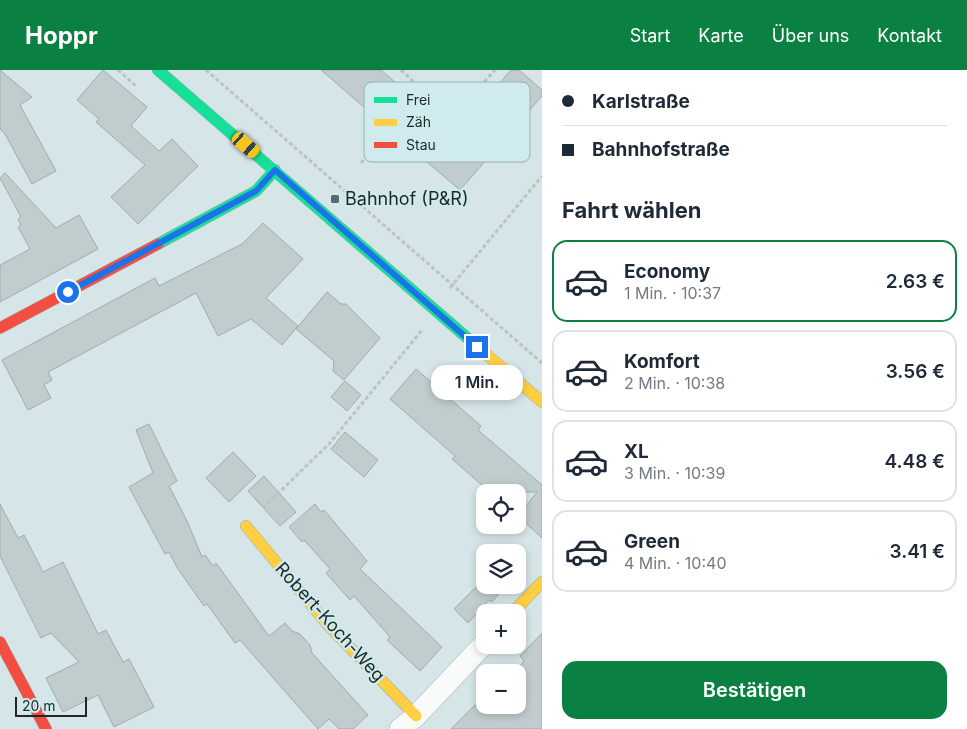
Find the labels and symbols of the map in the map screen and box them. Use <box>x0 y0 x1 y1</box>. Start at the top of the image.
legend <box>364 82 530 162</box>
text: Frei <box>406 91 430 108</box>
text: Zäh <box>406 113 431 130</box>
car <box>229 129 262 161</box>
text: Stau <box>406 136 436 153</box>
place label: Bahnhof (P&R) <box>345 188 469 209</box>
marker: Bahnhof (P&R) <box>329 193 341 205</box>
route start <box>57 281 79 303</box>
route end <box>466 336 488 358</box>
callout: 1 Min. <box>431 364 523 400</box>
street label: Robert-Koch-Weg <box>271 558 389 686</box>
scale bar <box>15 694 88 717</box>

